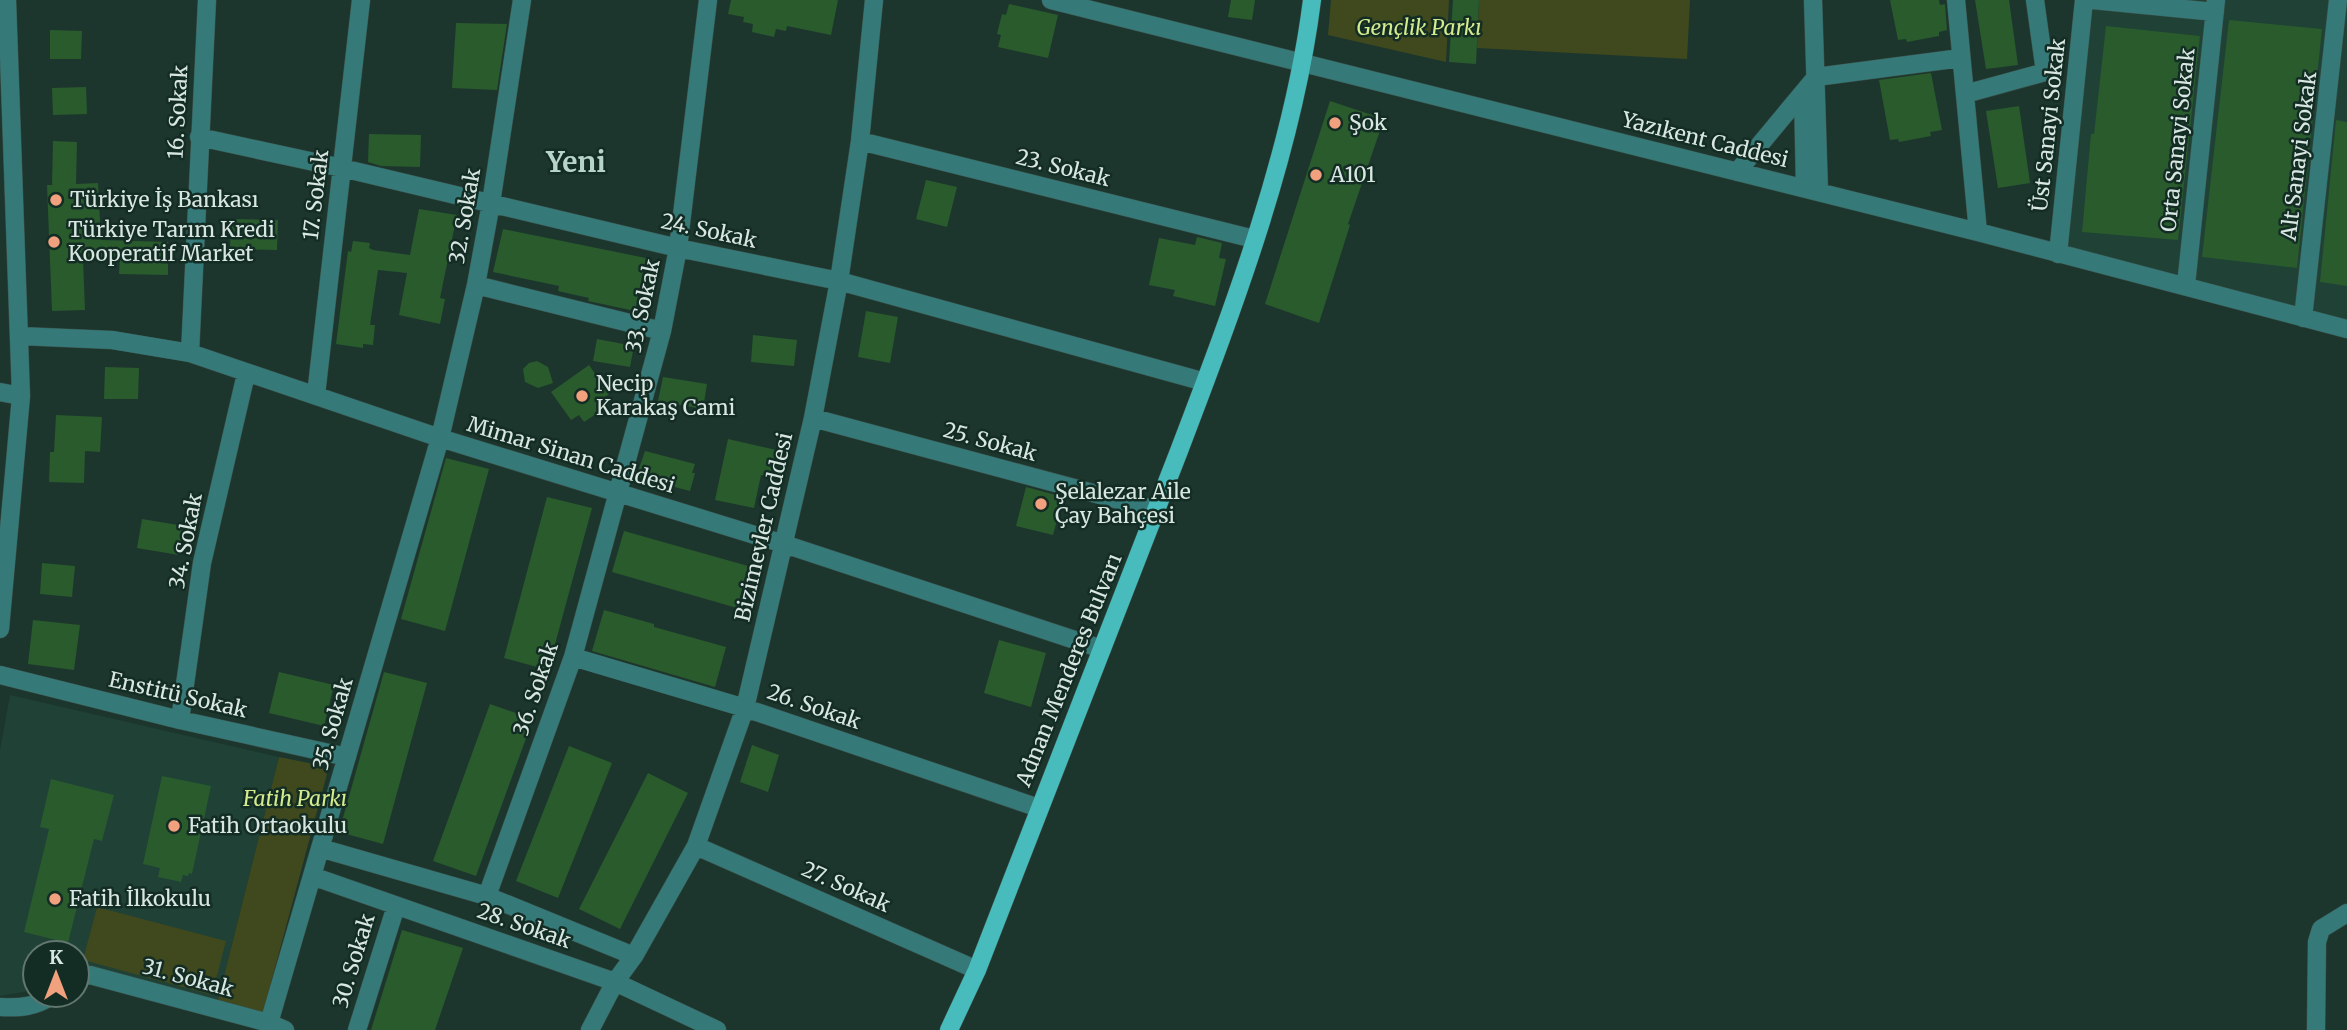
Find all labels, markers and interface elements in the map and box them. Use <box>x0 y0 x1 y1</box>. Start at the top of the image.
park label: Gençlik Parkı <box>1357 14 1481 41</box>
street label: Üst Sanayi Sokak <box>2026 36 2071 213</box>
street label: Orta Sanayi Sokak <box>2154 46 2201 233</box>
street label: 16. Sokak <box>162 64 193 160</box>
street label: Alt Sanayi Sokak <box>2275 69 2322 243</box>
street label: Yazıkent Caddesi <box>1618 106 1791 173</box>
place label: Şok <box>1349 109 1388 136</box>
marker: Şok <box>1327 115 1343 131</box>
street label: 23. Sokak <box>1013 143 1114 192</box>
district label: Yeni <box>545 144 606 180</box>
street label: 17. Sokak <box>297 148 335 242</box>
place label: A101 <box>1329 161 1375 188</box>
street label: 32. Sokak <box>443 165 486 266</box>
marker: A101 <box>1308 167 1324 183</box>
place label: Türkiye İş Bankası <box>70 186 259 213</box>
marker: Türkiye İş Bankası <box>48 192 64 208</box>
street label: 24. Sokak <box>659 207 760 254</box>
place label: Türkiye Tarım Kredi Kooperatif Market <box>68 216 275 267</box>
marker: Türkiye Tarım Kredi Kooperatif Market <box>46 234 62 250</box>
street label: 33. Sokak <box>619 256 666 355</box>
place label: Necip Karakaş Cami <box>596 370 736 421</box>
marker: Necip Karakaş Cami <box>574 388 590 404</box>
street label: Mimar Sinan Caddesi <box>464 410 679 499</box>
street label: 25. Sokak <box>940 416 1041 467</box>
street label: Bizimevler Caddesi <box>729 430 798 624</box>
place label: Şelalezar Aile Çay Bahçesi <box>1055 478 1191 529</box>
street label: 34. Sokak <box>163 490 208 591</box>
marker: Şelalezar Aile Çay Bahçesi <box>1033 496 1049 512</box>
street label: Adnan Menderes Bulvarı <box>1009 549 1128 791</box>
street label: 36. Sokak <box>507 638 564 739</box>
street label: Enstitü Sokak <box>106 665 251 724</box>
street label: 35. Sokak <box>306 674 359 773</box>
street label: 26. Sokak <box>764 678 865 735</box>
park label: Fatih Parkı <box>242 785 347 812</box>
place label: Fatih Ortaokulu <box>188 812 347 839</box>
marker: Fatih Ortaokulu <box>166 818 182 834</box>
street label: 27. Sokak <box>798 855 895 918</box>
place label: Fatih İlkokulu <box>69 885 211 912</box>
marker: Fatih İlkokulu <box>47 891 63 907</box>
street label: 28. Sokak <box>474 897 575 954</box>
street label: 30. Sokak <box>326 910 381 1011</box>
north arrow <box>21 939 91 1009</box>
text: K <box>49 945 64 969</box>
street label: 31. Sokak <box>140 952 237 1003</box>

